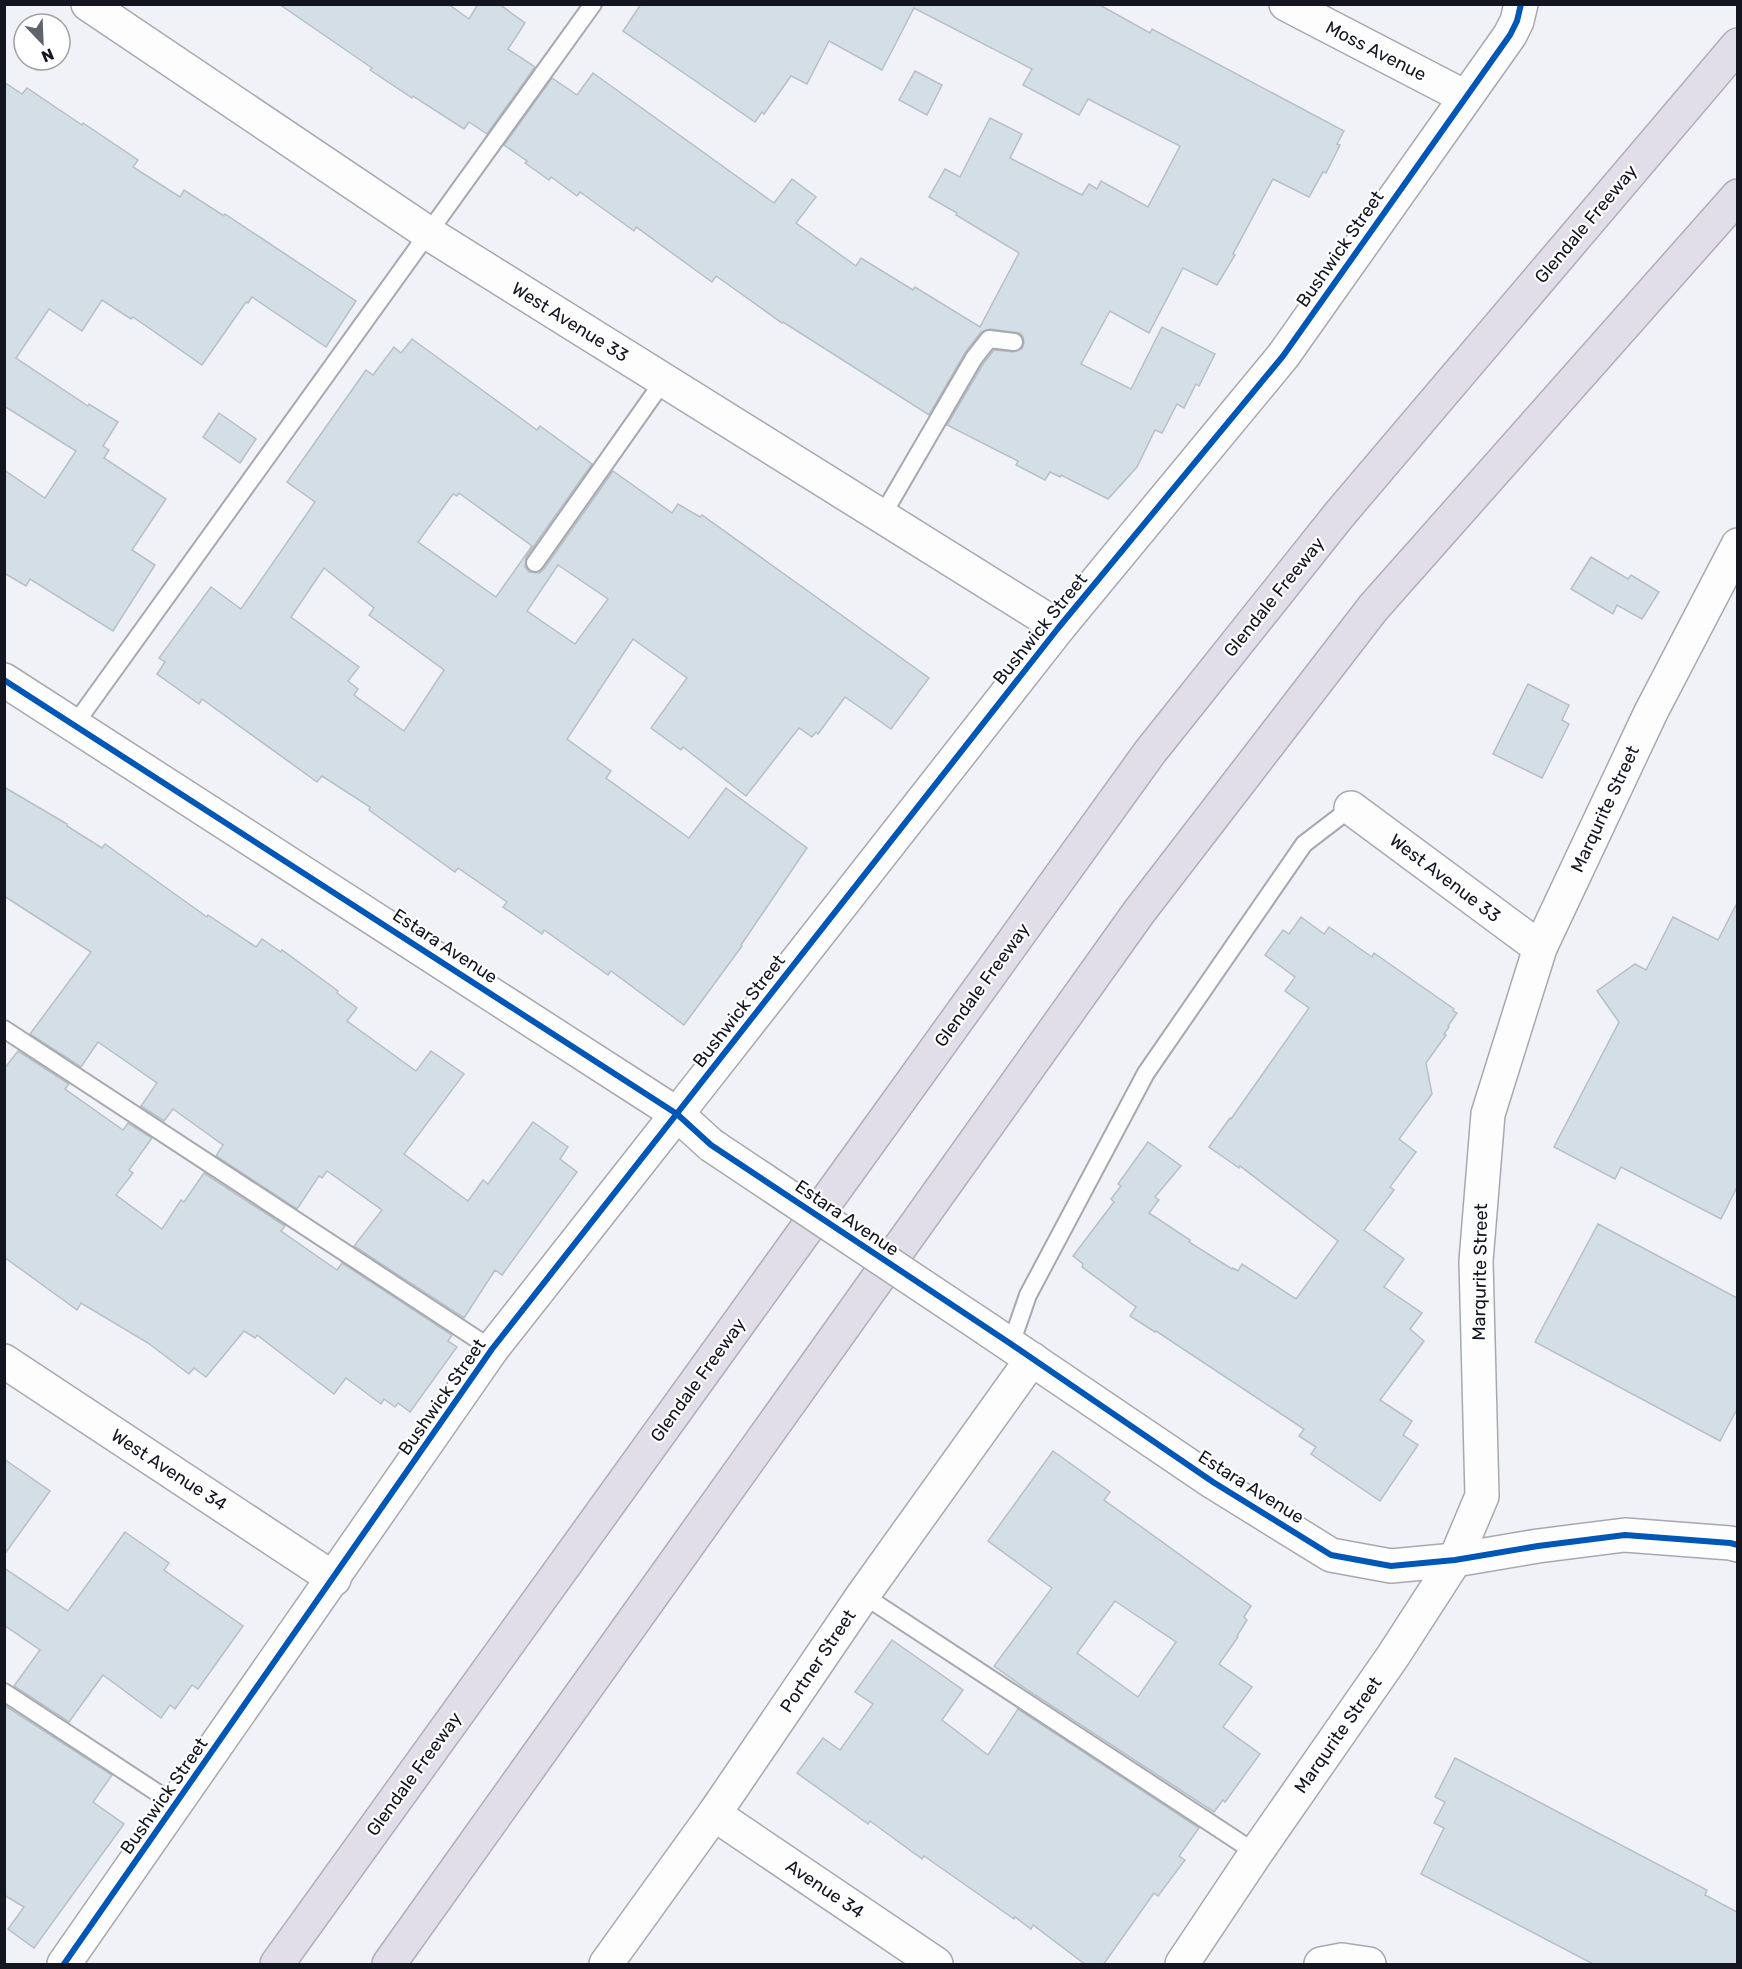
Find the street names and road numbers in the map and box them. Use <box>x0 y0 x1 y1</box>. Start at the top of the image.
street label: Moss Avenue <box>1322 16 1430 86</box>
street label: Glendale Freeway <box>1530 160 1642 288</box>
street label: Bushwick Street <box>1292 187 1388 311</box>
street label: West Avenue 33 <box>508 277 632 367</box>
street label: Glendale Freeway <box>1219 533 1329 661</box>
street label: Bushwick Street <box>988 569 1092 689</box>
street label: Marqurite Street <box>1566 742 1644 876</box>
street label: West Avenue 33 <box>1385 829 1505 927</box>
street label: Estara Avenue <box>388 904 502 988</box>
street label: Glendale Freeway <box>930 919 1034 1051</box>
street label: Bushwick Street <box>688 950 790 1072</box>
street label: Estara Avenue <box>791 1175 903 1261</box>
street label: Marqurite Street <box>1468 1203 1492 1341</box>
street label: Glendale Freeway <box>646 1314 750 1446</box>
street label: Bushwick Street <box>394 1335 490 1459</box>
street label: West Avenue 34 <box>107 1424 231 1516</box>
street label: Estara Avenue <box>1194 1446 1308 1528</box>
street label: Portner Street <box>775 1605 861 1717</box>
street label: Marqurite Street <box>1290 1672 1386 1798</box>
street label: Glendale Freeway <box>362 1708 466 1840</box>
street label: Bushwick Street <box>116 1734 212 1858</box>
street label: Avenue 34 <box>782 1855 868 1923</box>

